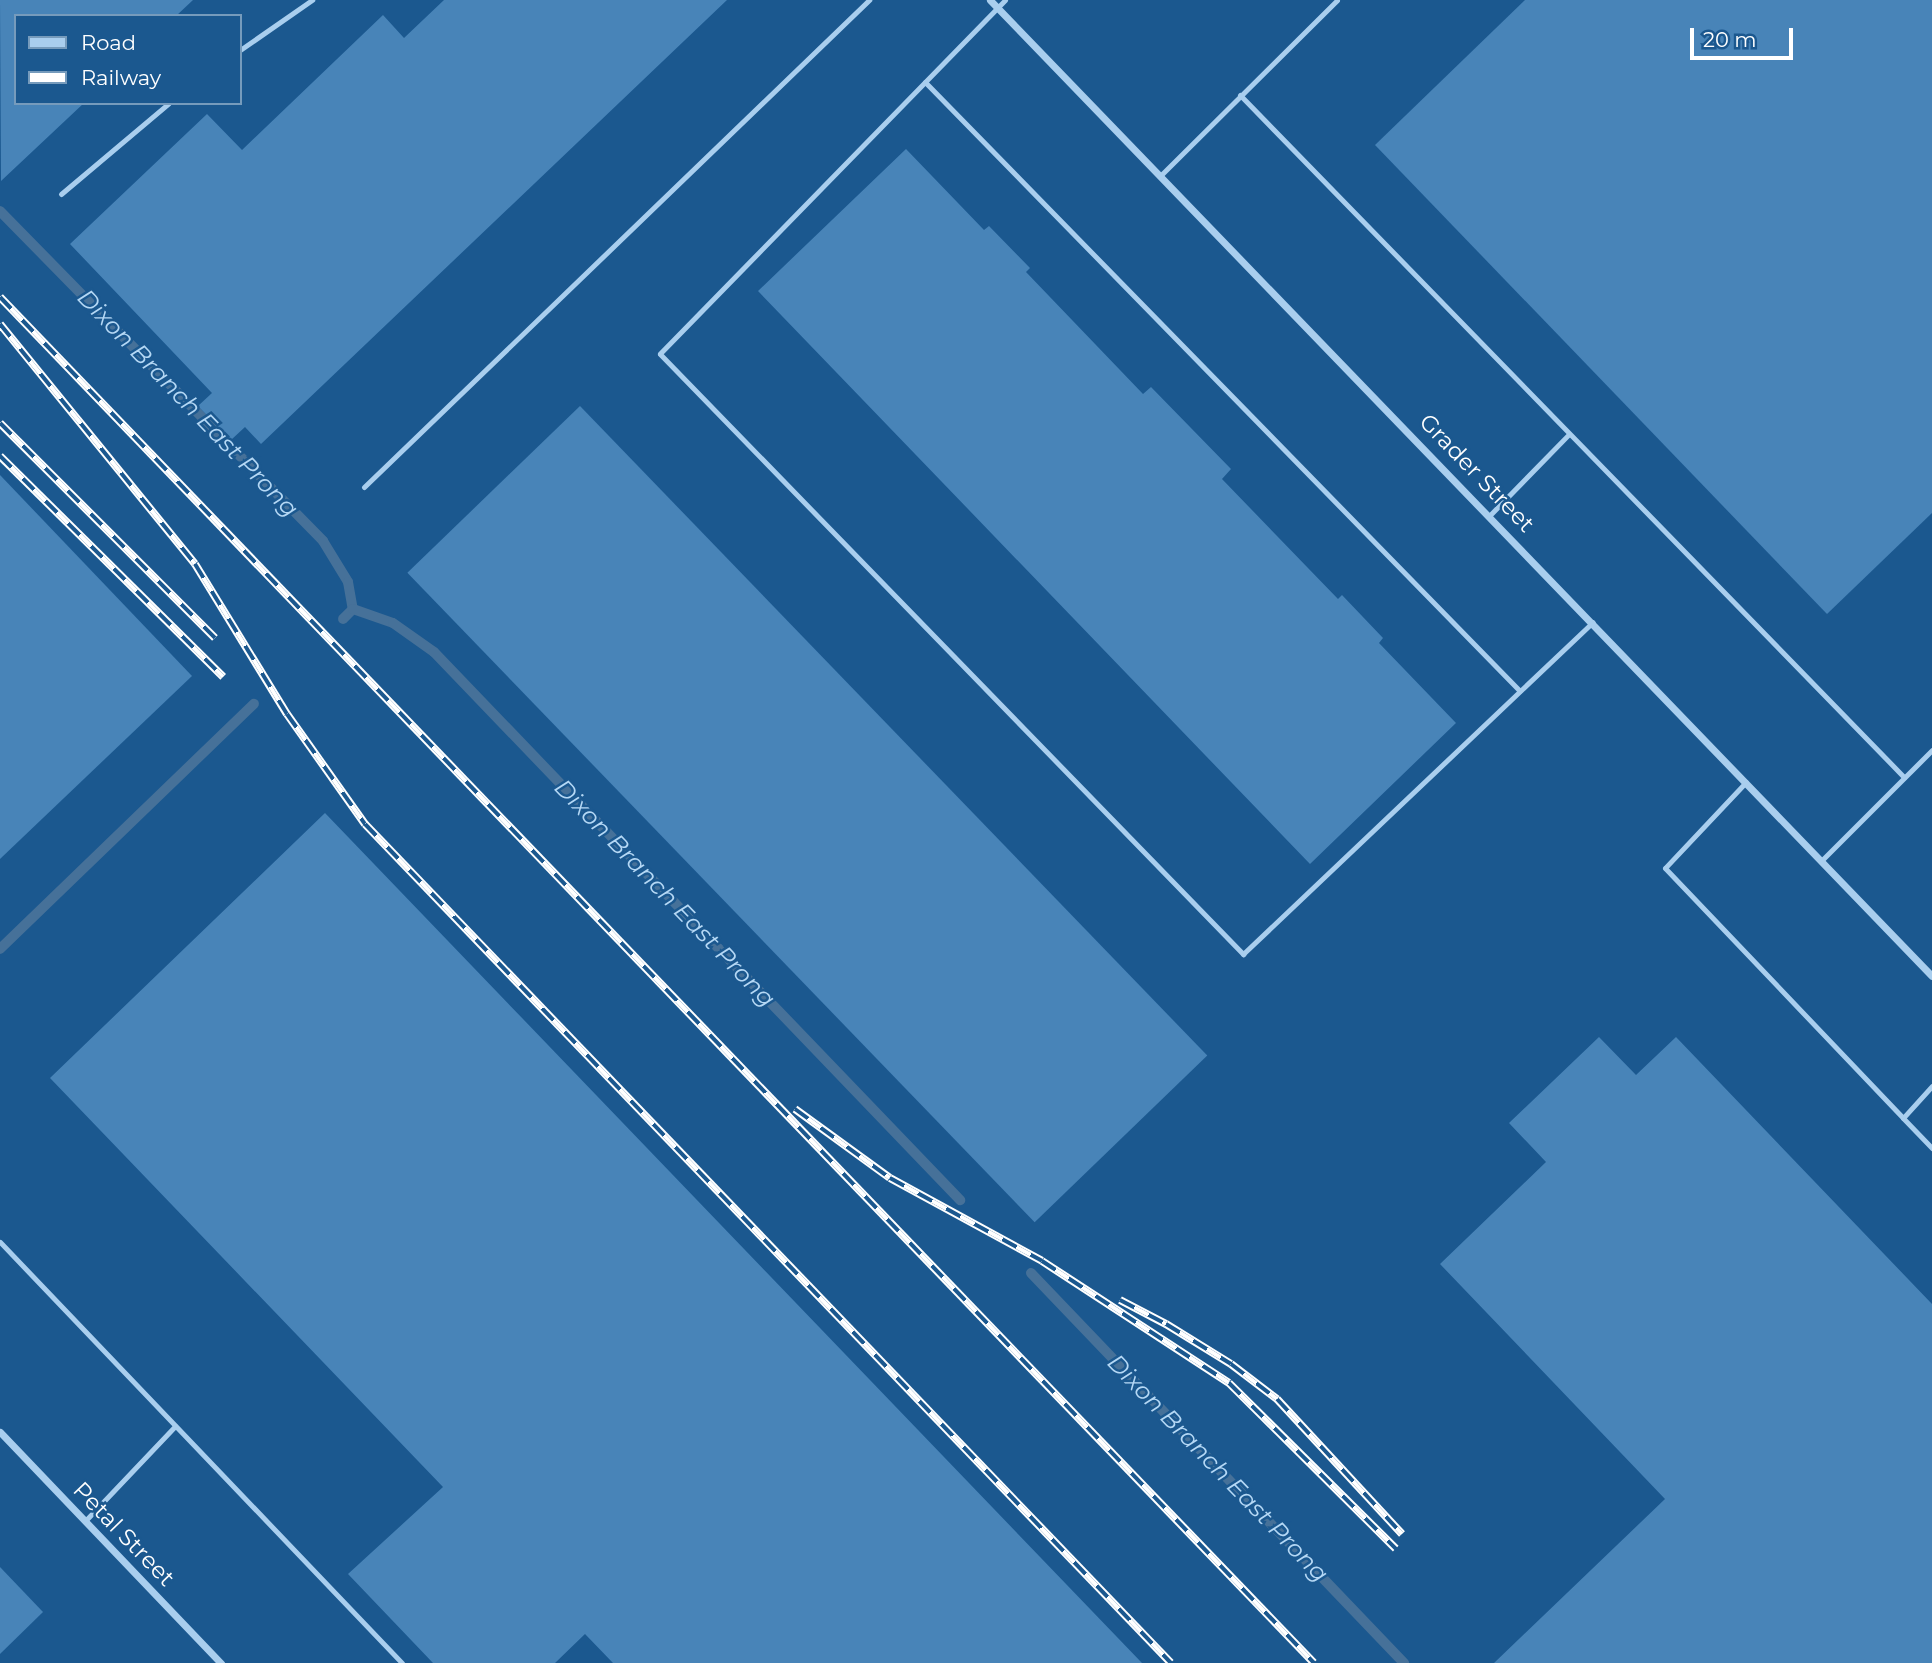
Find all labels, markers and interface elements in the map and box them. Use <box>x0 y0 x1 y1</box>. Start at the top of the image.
legend <box>14 14 242 105</box>
scale bar <box>1694 14 1797 58</box>
text: 20 m <box>1703 27 1757 52</box>
text: Road <box>81 30 136 55</box>
text: Railway <box>81 65 161 90</box>
water label: Dixon Branch East Prong <box>71 283 305 523</box>
street label: Grader Street <box>1414 408 1540 538</box>
water label: Dixon Branch East Prong <box>548 773 782 1013</box>
water label: Dixon Branch East Prong <box>1101 1348 1335 1588</box>
street label: Petal Street <box>67 1476 181 1592</box>

